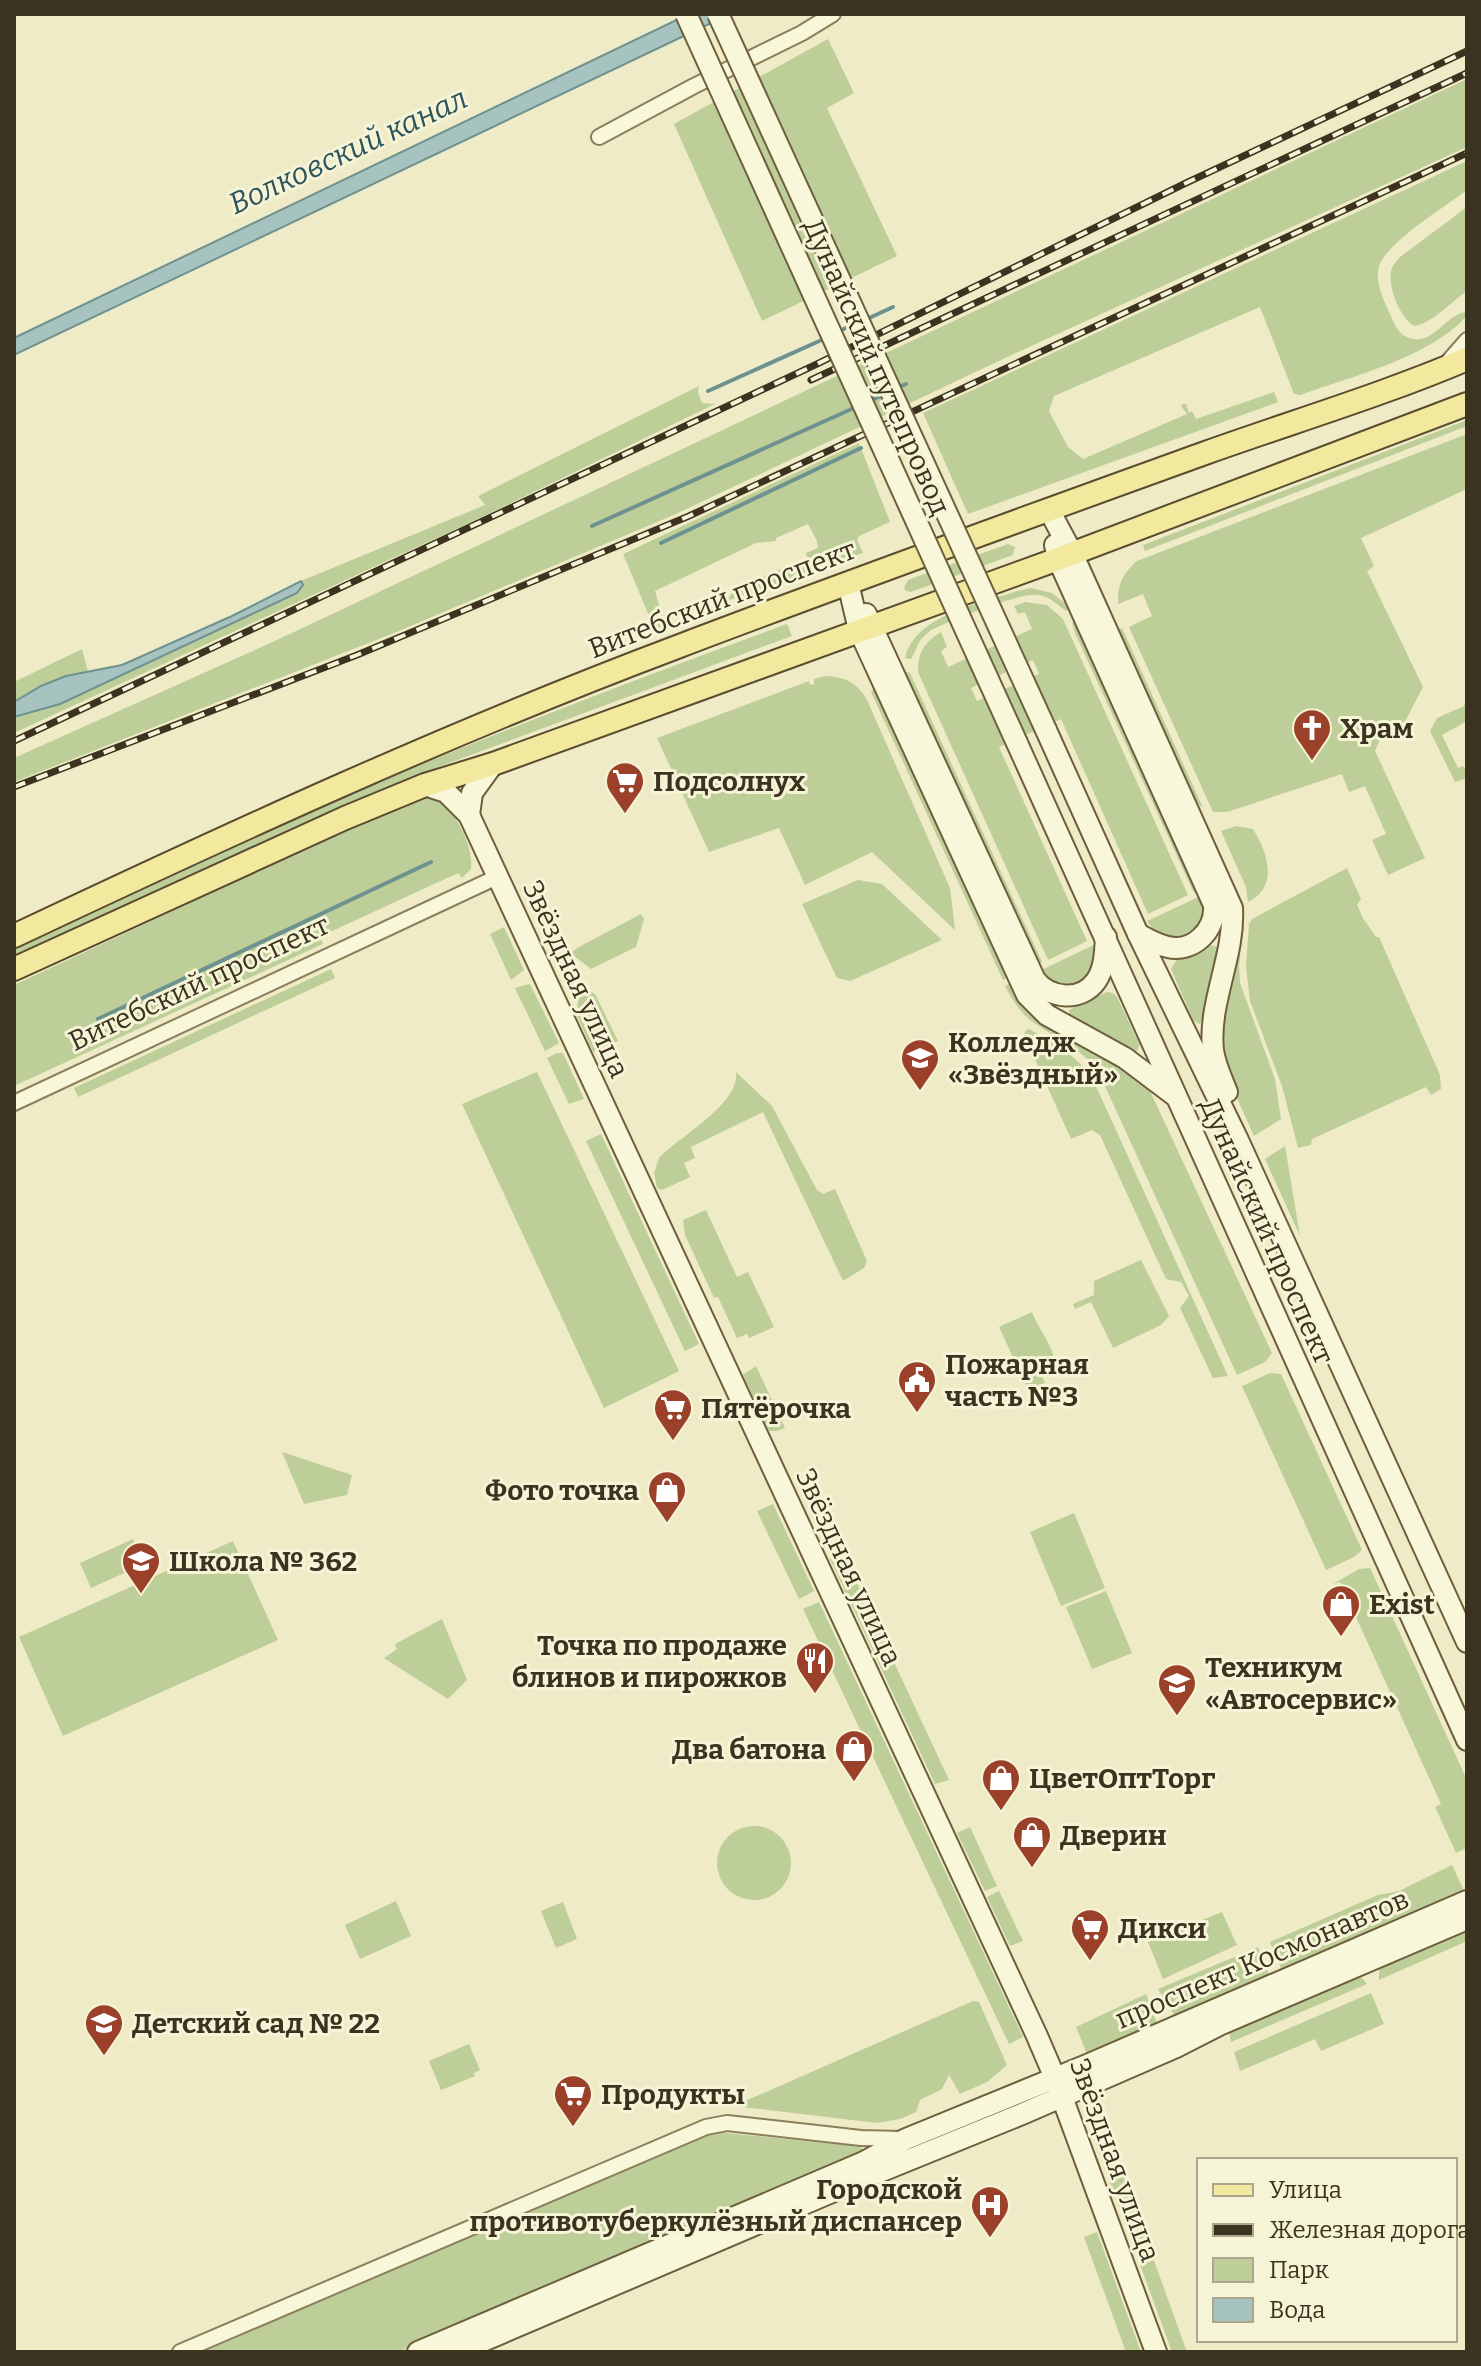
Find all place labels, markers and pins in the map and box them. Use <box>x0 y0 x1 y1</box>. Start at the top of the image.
church icon: Храм <box>1291 707 1333 762</box>
place label: Храм <box>1340 712 1413 745</box>
supermarket icon: Подсолнух <box>604 760 646 815</box>
place label: Подсолнух <box>653 765 805 798</box>
place label: Колледж «Звёздный» <box>948 1026 1118 1091</box>
school or university icon: Колледж «Звёздный» <box>899 1037 941 1092</box>
place label: Пожарная часть №3 <box>945 1348 1089 1413</box>
public building icon: Пожарная часть №3 <box>896 1359 938 1414</box>
supermarket icon: Пятёрочка <box>652 1387 694 1442</box>
place label: Пятёрочка <box>701 1392 851 1425</box>
shop icon: Фото точка <box>646 1469 688 1524</box>
place label: Фото точка <box>485 1474 639 1507</box>
school or university icon: Школа № 362 <box>120 1540 162 1595</box>
place label: Школа № 362 <box>169 1545 357 1578</box>
shop icon: Exist <box>1320 1583 1362 1638</box>
place label: Exist <box>1369 1588 1435 1621</box>
place label: Точка по продаже блинов и пирожков <box>512 1629 787 1694</box>
restaurant icon: Точка по продаже блинов и пирожков <box>794 1640 836 1695</box>
place label: Техникум «Автосервис» <box>1205 1651 1397 1716</box>
school or university icon: Техникум «Автосервис» <box>1156 1662 1198 1717</box>
shop icon: Два батона <box>833 1728 875 1783</box>
place label: Два батона <box>672 1733 826 1766</box>
shop icon: ЦветОптТорг <box>980 1757 1022 1812</box>
place label: ЦветОптТорг <box>1029 1762 1215 1795</box>
shop icon: Дверин <box>1011 1814 1053 1869</box>
place label: Дверин <box>1060 1819 1167 1852</box>
supermarket icon: Дикси <box>1069 1907 1111 1962</box>
place label: Дикси <box>1118 1912 1206 1945</box>
school or university icon: Детский сад № 22 <box>83 2002 125 2057</box>
place label: Детский сад № 22 <box>132 2007 380 2040</box>
supermarket icon: Продукты <box>552 2073 594 2128</box>
place label: Продукты <box>601 2078 745 2111</box>
place label: Городской противотуберкулёзный диспансер <box>470 2173 962 2238</box>
hospital icon: Городской противотуберкулёзный диспансер <box>969 2184 1011 2239</box>

